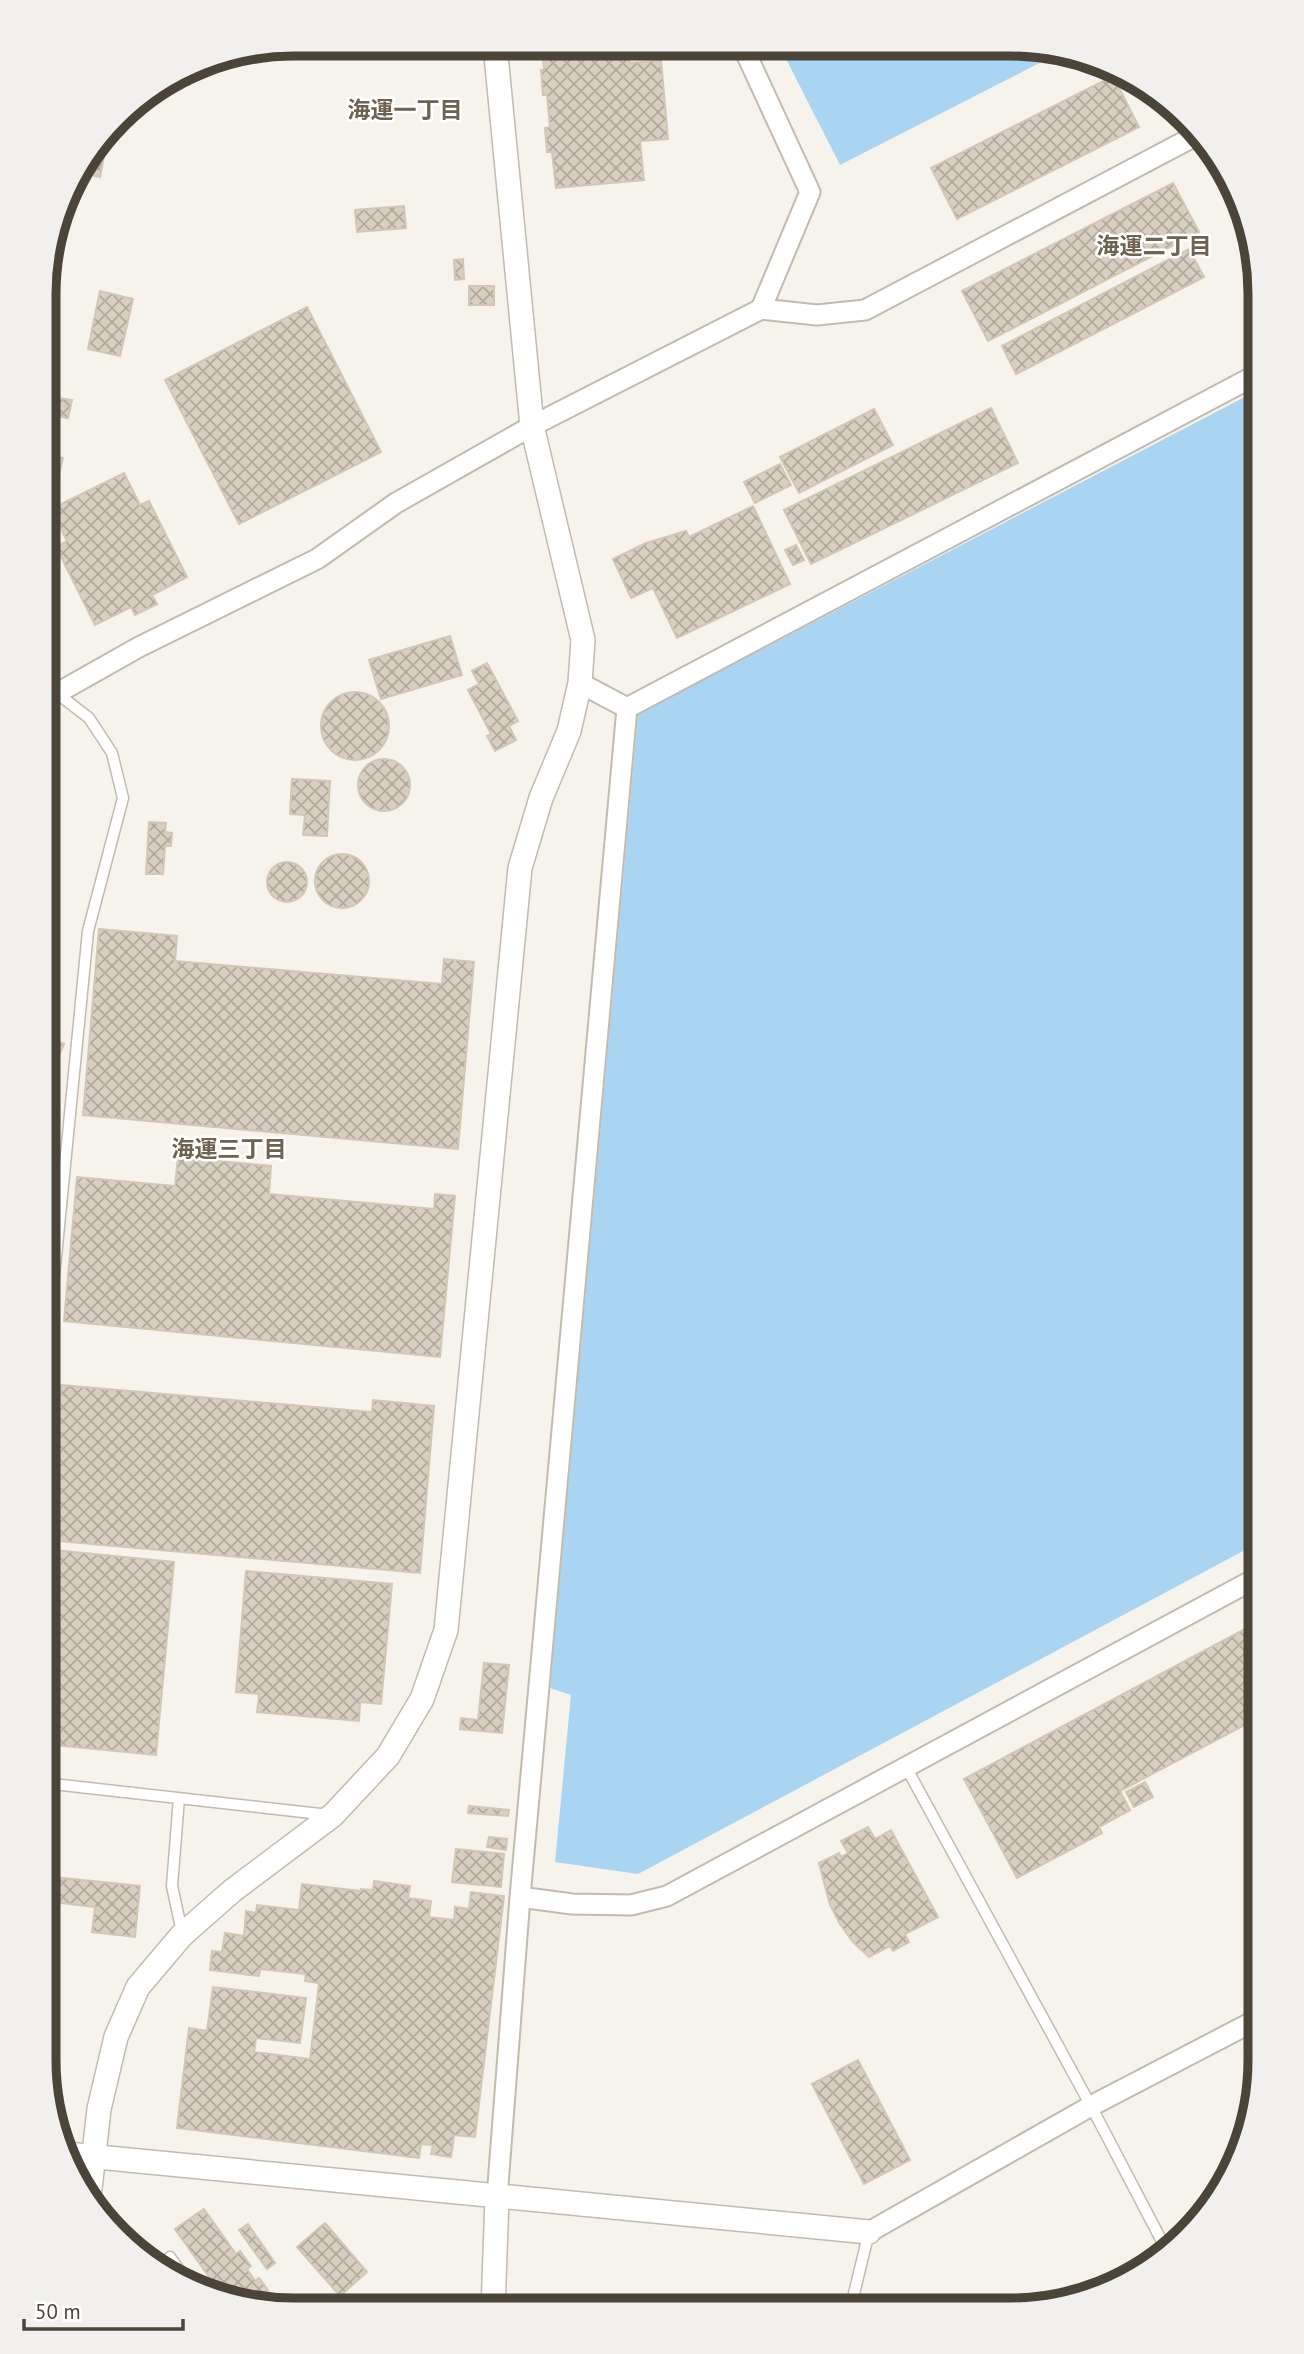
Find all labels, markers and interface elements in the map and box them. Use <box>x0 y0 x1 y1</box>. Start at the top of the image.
district label: 海運一丁目 <box>348 95 463 124</box>
district label: 海運二丁目 <box>1097 231 1212 260</box>
district label: 海運三丁目 <box>172 1134 287 1163</box>
scale bar <box>24 2288 184 2332</box>
text: 50 m <box>35 2298 81 2325</box>

